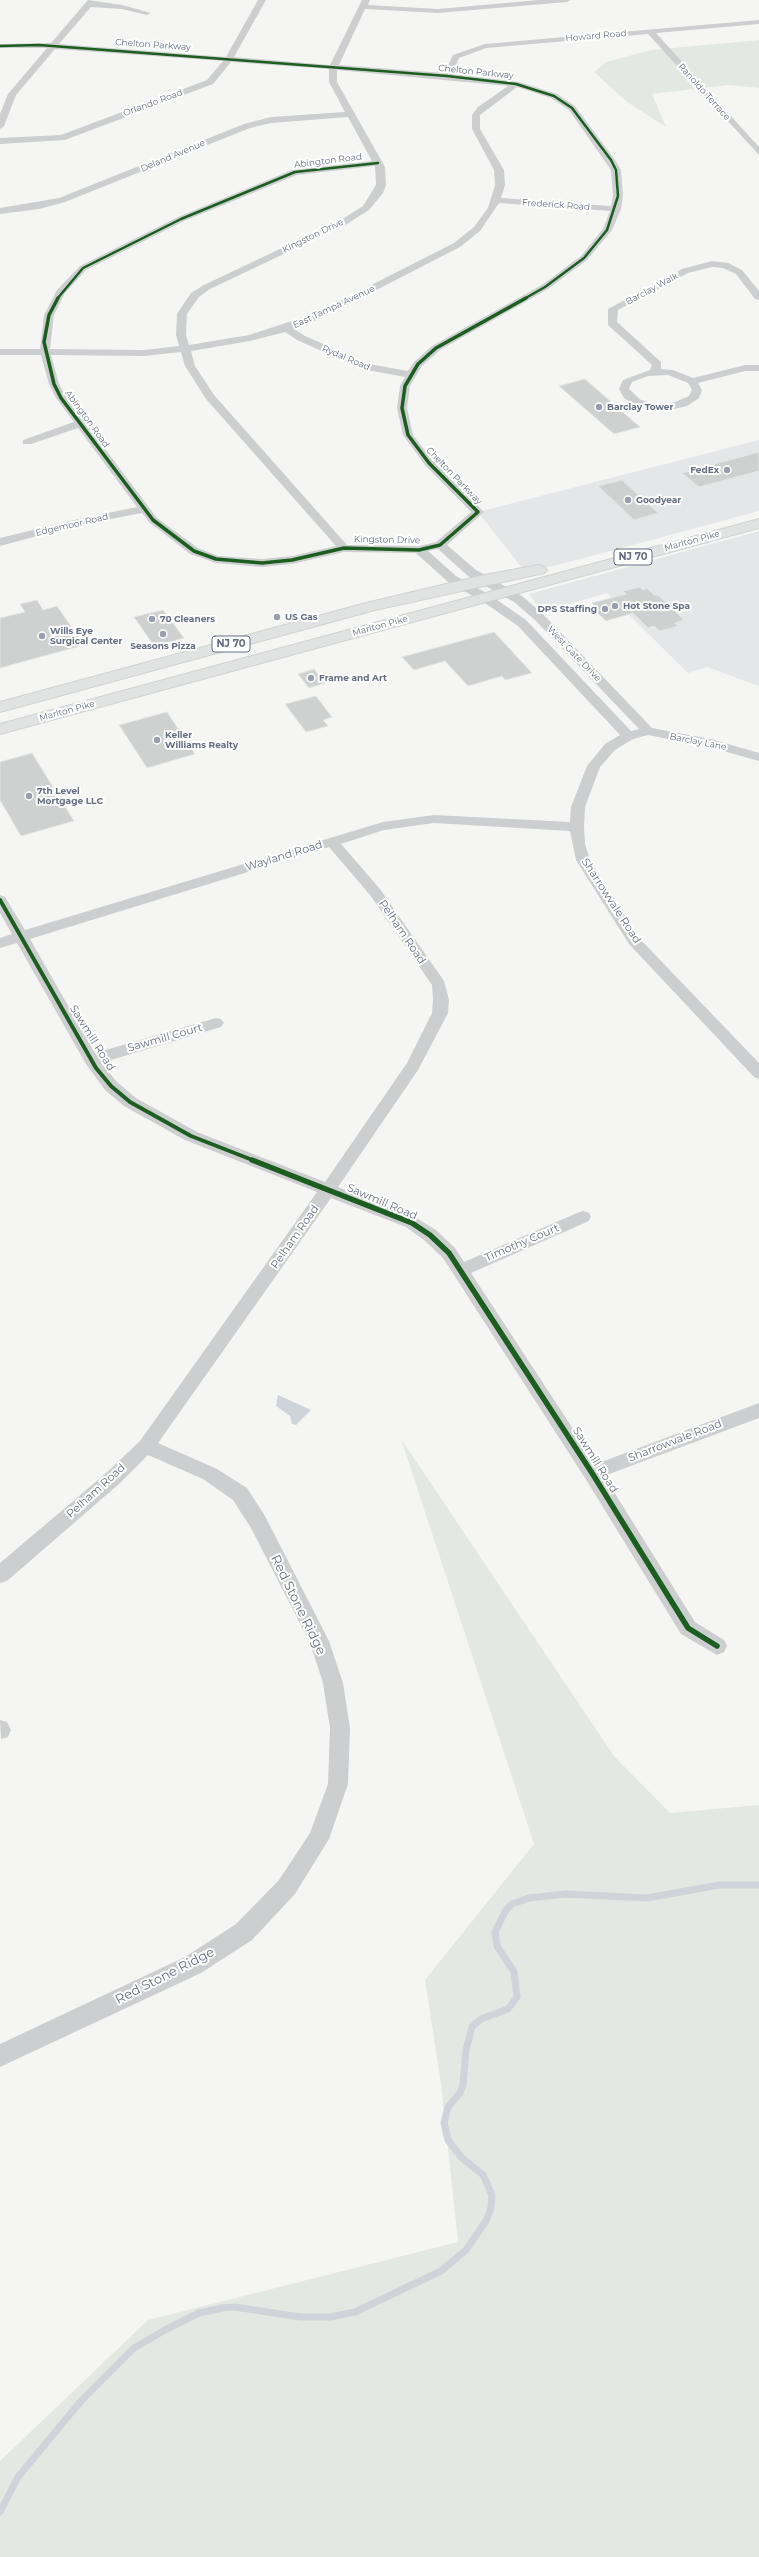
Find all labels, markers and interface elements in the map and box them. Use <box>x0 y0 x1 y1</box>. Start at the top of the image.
street label: Howard Road <box>565 28 627 44</box>
street label: Chelton Parkway <box>115 37 191 53</box>
street label: Ranoldo Terrace <box>676 61 732 123</box>
street label: Chelton Parkway <box>438 63 514 81</box>
street label: Orlando Road <box>122 87 184 119</box>
street label: Deland Avenue <box>139 138 207 174</box>
street label: Abington Road <box>293 151 363 171</box>
street label: Frederick Road <box>522 197 590 213</box>
street label: Kingston Drive <box>281 217 345 255</box>
street label: Barclay Walk <box>624 271 680 307</box>
street label: East Tampa Avenue <box>291 283 377 331</box>
street label: Rydal Road <box>320 343 372 373</box>
street label: Abington Road <box>63 388 111 450</box>
marker: Barclay Tower <box>594 402 604 412</box>
place label: Barclay Tower <box>607 402 673 412</box>
street label: Chelton Parkway <box>424 445 484 507</box>
place label: FedEx <box>690 465 719 475</box>
marker: FedEx <box>722 465 732 475</box>
marker: Goodyear <box>623 495 633 505</box>
place label: Goodyear <box>636 495 681 505</box>
street label: Edgemoor Road <box>35 511 109 539</box>
street label: Marlton Pike <box>663 528 721 554</box>
street label: Kingston Drive <box>354 534 420 546</box>
road number: NJ 70 <box>614 549 652 565</box>
marker: Hot Stone Spa <box>610 601 620 611</box>
place label: Hot Stone Spa <box>623 601 690 611</box>
place label: DPS Staffing <box>537 604 597 614</box>
marker: DPS Staffing <box>600 604 610 614</box>
marker: US Gas <box>272 612 282 622</box>
place label: US Gas <box>285 612 318 622</box>
street label: Marlton Pike <box>351 613 409 639</box>
marker: 70 Cleaners <box>147 614 157 624</box>
place label: 70 Cleaners <box>160 614 215 624</box>
street label: West Gate Drive <box>545 624 603 684</box>
place label: Wills Eye Surgical Center <box>50 626 122 647</box>
marker: Seasons Pizza <box>158 629 168 639</box>
marker: Wills Eye Surgical Center <box>37 631 47 641</box>
road number: NJ 70 <box>212 636 250 652</box>
place label: Seasons Pizza <box>130 641 196 651</box>
marker: Frame and Art <box>306 673 316 683</box>
place label: Frame and Art <box>319 673 387 683</box>
street label: Marlton Pike <box>38 698 96 724</box>
place label: Keller Williams Realty <box>165 730 238 751</box>
street label: Barclay Lane <box>669 731 727 753</box>
marker: Keller Williams Realty <box>152 735 162 745</box>
place label: 7th Level Mortgage LLC <box>37 786 103 807</box>
marker: 7th Level Mortgage LLC <box>24 791 34 801</box>
street label: Wayland Road <box>244 838 324 874</box>
street label: Sharrowvale Road <box>578 856 644 946</box>
street label: Pelham Road <box>376 897 428 967</box>
street label: Sawmill Road <box>67 1003 117 1073</box>
street label: Sawmill Court <box>126 1021 204 1055</box>
street label: Sawmill Road <box>345 1181 419 1223</box>
street label: Pelham Road <box>268 1203 322 1271</box>
street label: Timothy Court <box>483 1221 561 1265</box>
street label: Sharrowvale Road <box>626 1417 724 1465</box>
street label: Sawmill Road <box>570 1425 620 1495</box>
street label: Pelham Road <box>64 1461 128 1521</box>
street label: Red Stone Ridge <box>267 1553 329 1657</box>
street label: Red Stone Ridge <box>113 1944 217 2008</box>

